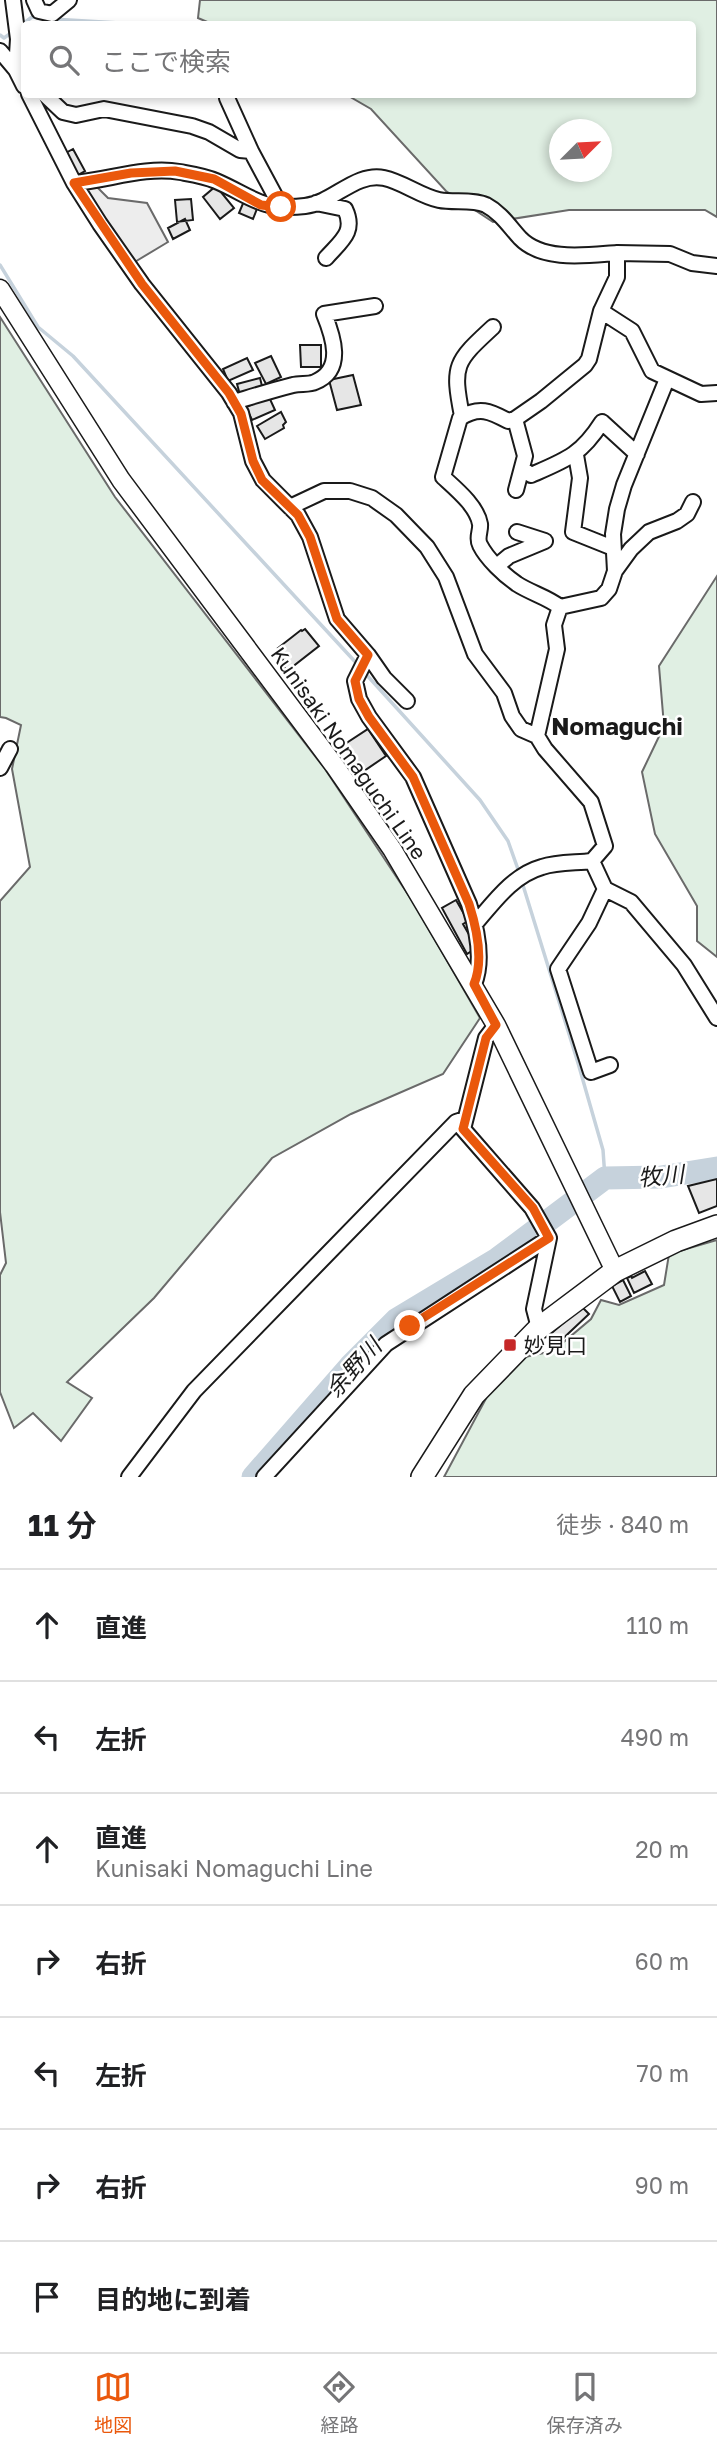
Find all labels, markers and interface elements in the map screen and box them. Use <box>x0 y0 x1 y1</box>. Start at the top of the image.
search box <box>21 21 696 98</box>
icon: search <box>45 41 83 79</box>
text: ここで検索 <box>101 46 231 77</box>
north arrow <box>549 119 612 182</box>
route start <box>265 191 296 222</box>
street label: Kunisaki Nomaguchi Line <box>266 642 432 864</box>
district label: Nomaguchi <box>551 711 683 740</box>
water label: 牧川 <box>637 1159 688 1191</box>
route end <box>394 1310 425 1341</box>
water label: 余野川 <box>320 1330 388 1402</box>
place label: 妙見口 <box>524 1332 587 1358</box>
marker: 妙見口 <box>502 1337 518 1353</box>
text: 11 分 <box>28 1507 96 1543</box>
text: 徒歩 · 840 m <box>556 1510 689 1538</box>
icon: ahead <box>28 1606 66 1644</box>
text: 110 m <box>626 1611 689 1639</box>
text: 直進 <box>95 1612 147 1643</box>
icon: left <box>28 1718 66 1756</box>
text: 490 m <box>621 1723 689 1751</box>
text: 左折 <box>95 1724 147 1755</box>
text: 直進 <box>95 1822 147 1853</box>
icon: ahead <box>28 1830 66 1868</box>
text: 20 m <box>635 1835 689 1863</box>
text: Kunisaki Nomaguchi Line <box>95 1854 373 1882</box>
icon: right <box>28 1942 66 1980</box>
text: 60 m <box>635 1947 689 1975</box>
text: 右折 <box>95 1948 147 1979</box>
icon: left <box>28 2054 66 2092</box>
text: 70 m <box>636 2059 689 2087</box>
text: 左折 <box>95 2060 147 2091</box>
icon: right <box>28 2166 66 2204</box>
text: 90 m <box>635 2171 689 2199</box>
text: 右折 <box>95 2172 147 2203</box>
icon: arrive <box>28 2278 66 2316</box>
text: 目的地に到着 <box>95 2284 251 2315</box>
tab: 地図 <box>94 2368 132 2437</box>
tab: 経路 <box>320 2368 359 2437</box>
tab: 保存済み <box>547 2368 623 2437</box>

